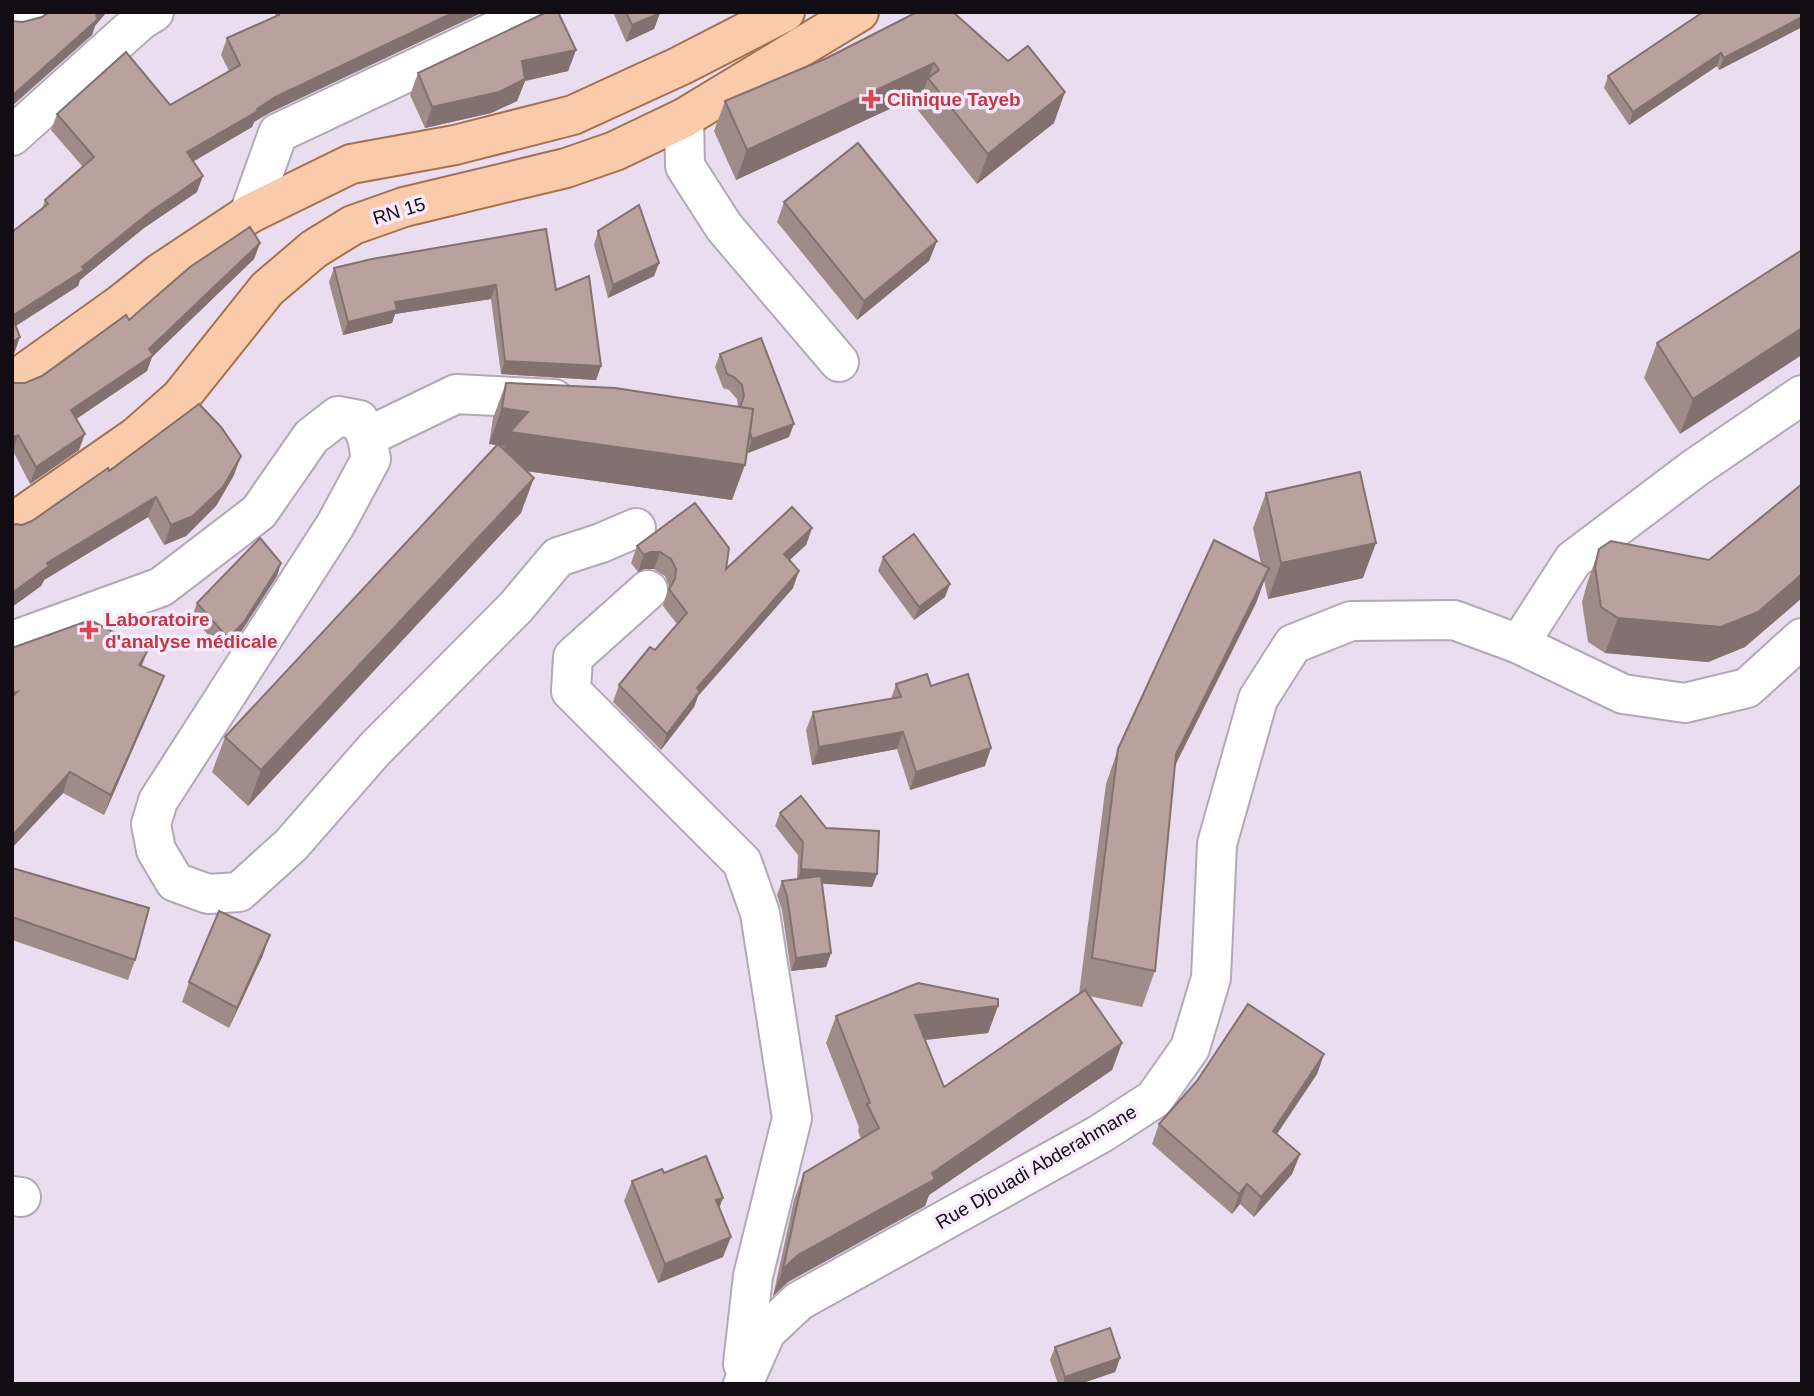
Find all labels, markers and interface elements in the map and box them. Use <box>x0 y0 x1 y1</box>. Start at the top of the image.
marker: Clinique Tayeb <box>861 89 881 109</box>
place label: Clinique Tayeb <box>887 89 1021 110</box>
street label: RN 15 <box>370 193 428 229</box>
place label: Laboratoire d'analyse médicale <box>105 609 277 652</box>
marker: Laboratoire d'analyse médicale <box>79 620 99 640</box>
street label: Rue Djouadi Abderahmane <box>932 1101 1140 1233</box>

